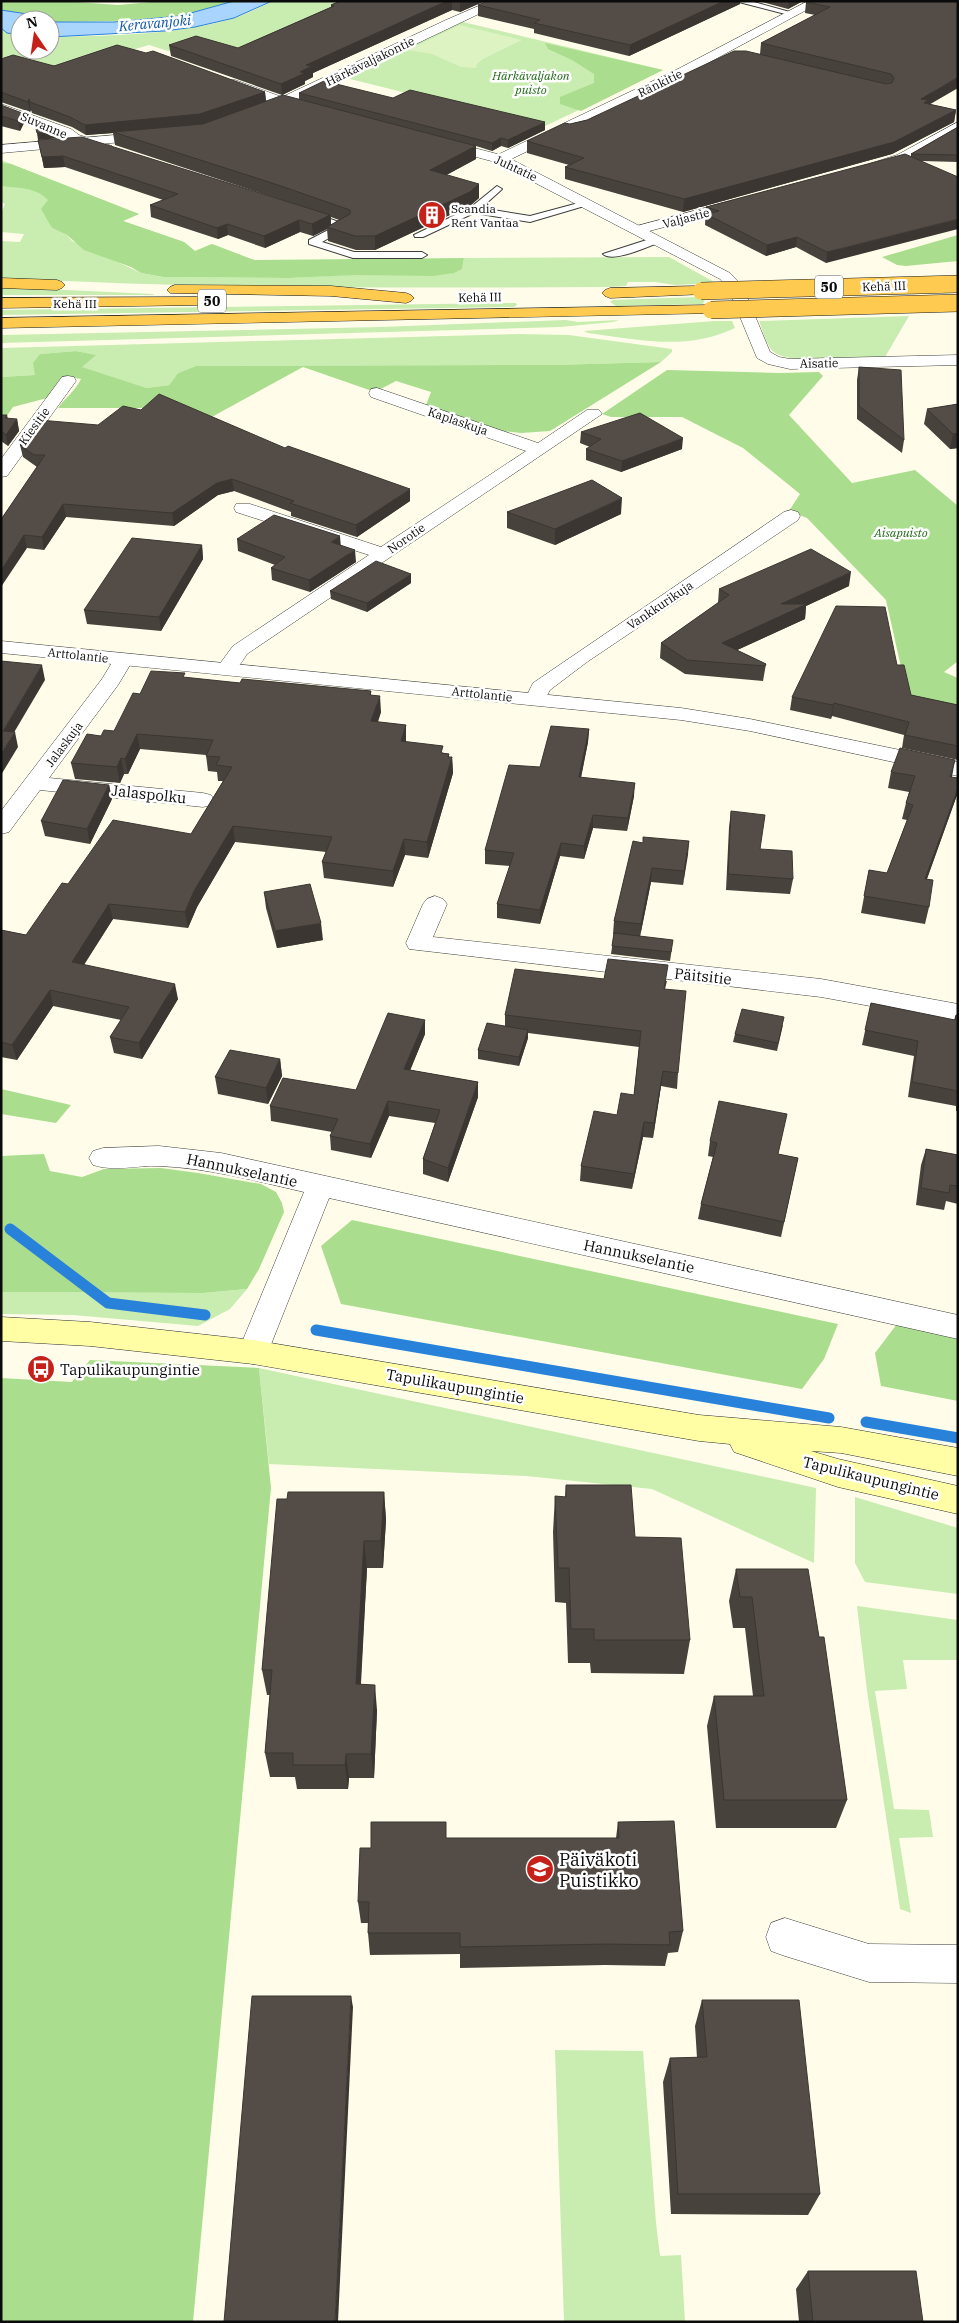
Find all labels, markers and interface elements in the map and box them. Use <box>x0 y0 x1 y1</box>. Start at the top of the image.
north arrow <box>10 10 60 60</box>
water label: Keravanjoki <box>117 11 193 35</box>
text: N <box>25 12 39 32</box>
street label: Härkävaljakontie <box>323 33 417 89</box>
street label: Ränkitie <box>635 66 685 100</box>
park label: Härkävaljakon puisto <box>491 68 570 97</box>
street label: Suvanne <box>18 109 70 141</box>
street label: Juhtatie <box>492 152 540 184</box>
building icon: Scandia Rent Vantaa <box>417 200 447 230</box>
place label: Scandia Rent Vantaa <box>451 201 519 230</box>
street label: Valjastie <box>661 205 711 231</box>
road number: 50 <box>815 276 843 298</box>
street label: Kehä III <box>862 278 906 294</box>
street label: Kehä III <box>458 289 502 305</box>
road number: 50 <box>198 290 226 312</box>
street label: Kehä III <box>53 296 97 311</box>
street label: Aisatie <box>799 355 839 371</box>
street label: Kiesitie <box>15 404 53 448</box>
street label: Kaplaskuja <box>426 404 491 438</box>
street label: Norotie <box>384 520 428 556</box>
park label: Aisapuisto <box>873 525 928 540</box>
street label: Vankkurikuja <box>624 577 696 633</box>
street label: Arttolantie <box>47 644 109 666</box>
street label: Arttolantie <box>451 683 513 705</box>
street label: Jalaskuja <box>42 718 86 769</box>
street label: Jalaspolku <box>111 781 187 807</box>
street label: Päitsitie <box>673 964 733 988</box>
street label: Hannukselantie <box>185 1149 299 1191</box>
street label: Hannukselantie <box>582 1235 696 1277</box>
bus stop icon: Tapulikaupungintie <box>26 1354 56 1384</box>
place label: Tapulikaupungintie <box>60 1360 200 1379</box>
street label: Tapulikaupungintie <box>384 1365 526 1407</box>
street label: Tapulikaupungintie <box>801 1452 941 1504</box>
place label: Päiväkoti Puistikko <box>559 1848 639 1892</box>
school or university icon: Päiväkoti Puistikko <box>525 1854 555 1884</box>

